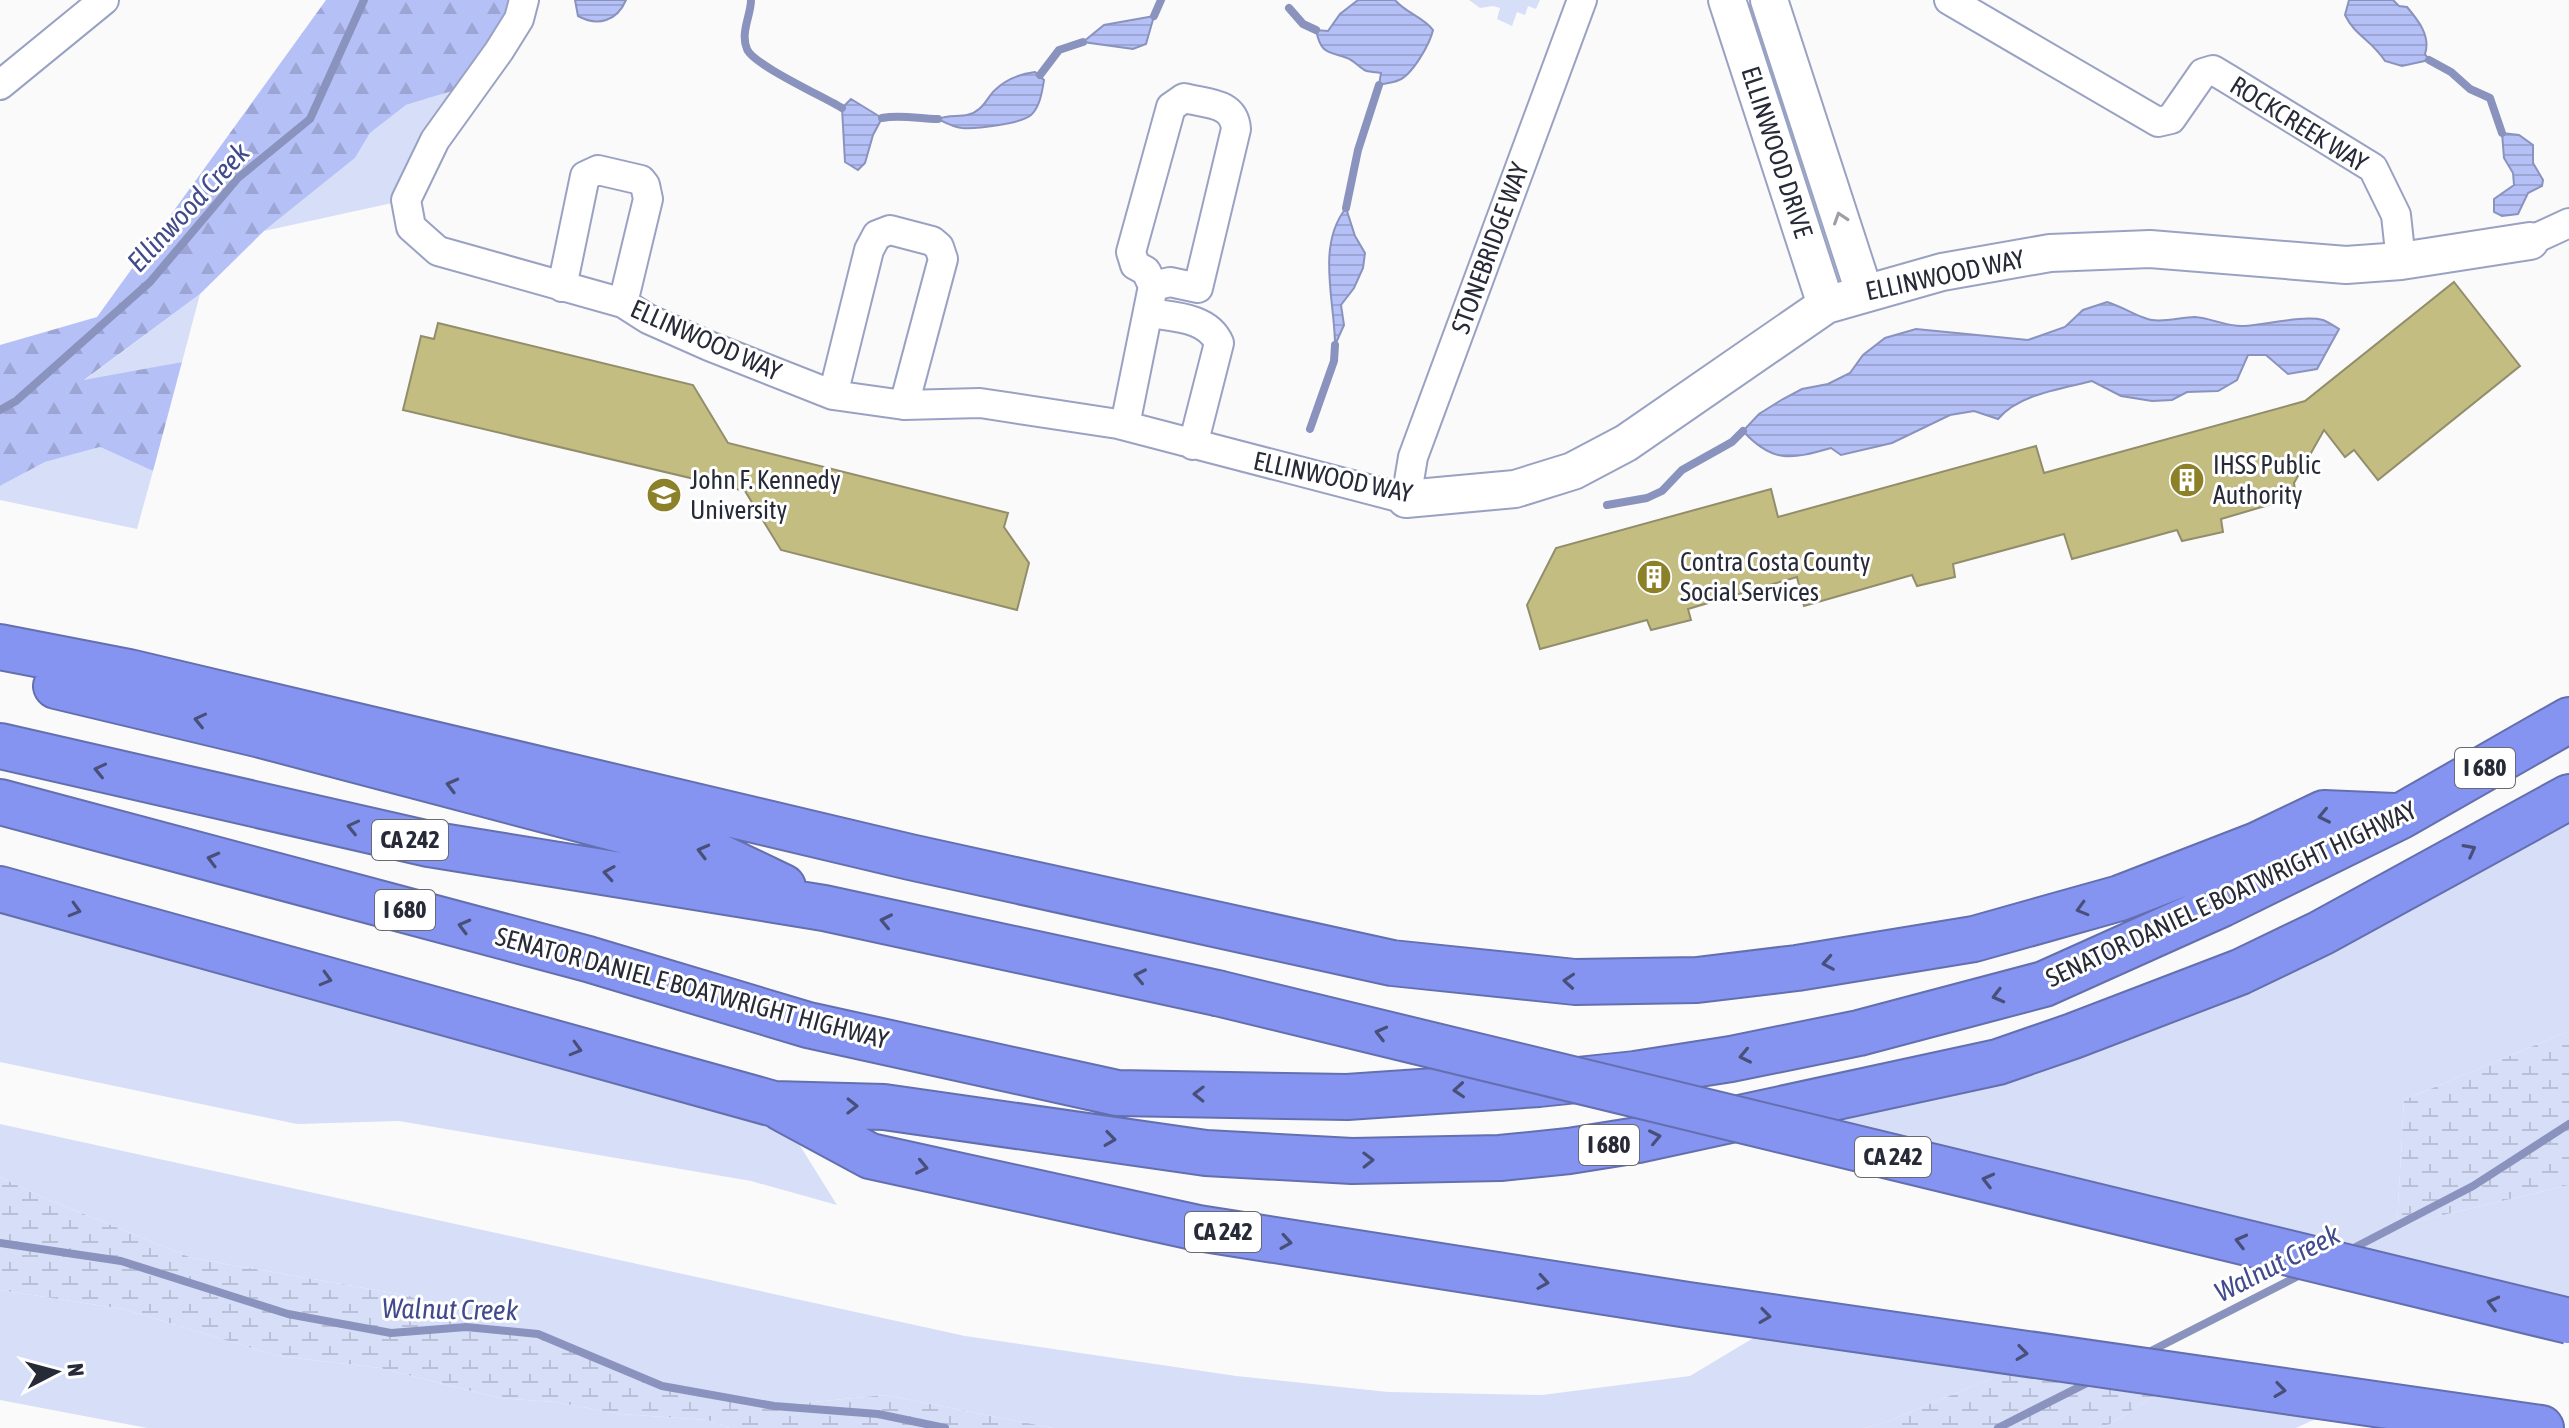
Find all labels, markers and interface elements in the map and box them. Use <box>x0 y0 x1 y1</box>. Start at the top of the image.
street label: ELLINWOOD DRIVE <box>1735 63 1819 241</box>
street label: ROCKCREEK WAY <box>2225 70 2373 178</box>
water label: Ellinwood Creek <box>120 136 256 278</box>
street label: STONEBRIDGE WAY <box>1445 158 1535 338</box>
one-way arrow <box>1833 212 1849 226</box>
street label: ELLINWOOD WAY <box>1863 243 2028 306</box>
street label: ELLINWOOD WAY <box>626 293 786 387</box>
street label: ELLINWOOD WAY <box>1251 446 1416 509</box>
place label: IHSS Public Authority <box>2213 450 2321 510</box>
building icon: IHSS Public Authority <box>2168 461 2206 499</box>
place label: John F. Kennedy University <box>690 465 841 525</box>
school or university icon: John F. Kennedy University <box>645 476 683 514</box>
place label: Contra Costa County Social Services <box>1680 547 1871 607</box>
building icon: Contra Costa County Social Services <box>1635 558 1673 596</box>
one-way arrow <box>193 713 207 730</box>
road number: I 680 <box>2455 748 2515 788</box>
one-way arrow <box>93 762 107 779</box>
one-way arrow <box>445 778 459 795</box>
street label: SENATOR DANIEL E BOATWRIGHT HIGHWAY <box>2041 795 2421 993</box>
one-way arrow <box>2317 807 2330 824</box>
one-way arrow <box>347 819 361 836</box>
road number: CA 242 <box>372 820 448 860</box>
one-way arrow <box>696 844 710 861</box>
one-way arrow <box>2462 845 2477 860</box>
one-way arrow <box>206 852 220 868</box>
one-way arrow <box>602 865 616 882</box>
road number: I 680 <box>375 890 435 930</box>
one-way arrow <box>2075 899 2089 916</box>
one-way arrow <box>68 901 82 917</box>
one-way arrow <box>880 913 894 930</box>
one-way arrow <box>458 919 472 936</box>
street label: SENATOR DANIEL E BOATWRIGHT HIGHWAY <box>492 921 892 1055</box>
one-way arrow <box>1821 954 1834 971</box>
one-way arrow <box>1134 968 1148 985</box>
one-way arrow <box>318 970 332 987</box>
one-way arrow <box>1562 973 1575 990</box>
one-way arrow <box>1991 987 2005 1003</box>
one-way arrow <box>1375 1025 1389 1042</box>
one-way arrow <box>569 1040 583 1056</box>
one-way arrow <box>1739 1047 1752 1064</box>
one-way arrow <box>1452 1081 1465 1098</box>
one-way arrow <box>1192 1086 1205 1103</box>
one-way arrow <box>846 1097 859 1115</box>
road number: I 680 <box>1579 1125 1639 1165</box>
one-way arrow <box>1648 1129 1661 1146</box>
one-way arrow <box>1103 1130 1116 1147</box>
road number: CA 242 <box>1855 1137 1931 1177</box>
one-way arrow <box>1362 1151 1375 1169</box>
one-way arrow <box>914 1158 928 1175</box>
one-way arrow <box>1982 1172 1995 1189</box>
road number: CA 242 <box>1185 1212 1261 1252</box>
water label: Walnut Creek <box>2209 1218 2346 1308</box>
one-way arrow <box>1279 1233 1293 1250</box>
one-way arrow <box>2234 1233 2248 1250</box>
one-way arrow <box>1536 1273 1550 1290</box>
water label: Walnut Creek <box>382 1292 519 1326</box>
one-way arrow <box>2487 1295 2501 1312</box>
one-way arrow <box>1758 1307 1772 1324</box>
north arrow <box>16 1332 96 1412</box>
one-way arrow <box>2015 1344 2029 1361</box>
text: N <box>62 1362 89 1378</box>
one-way arrow <box>2273 1381 2287 1398</box>

